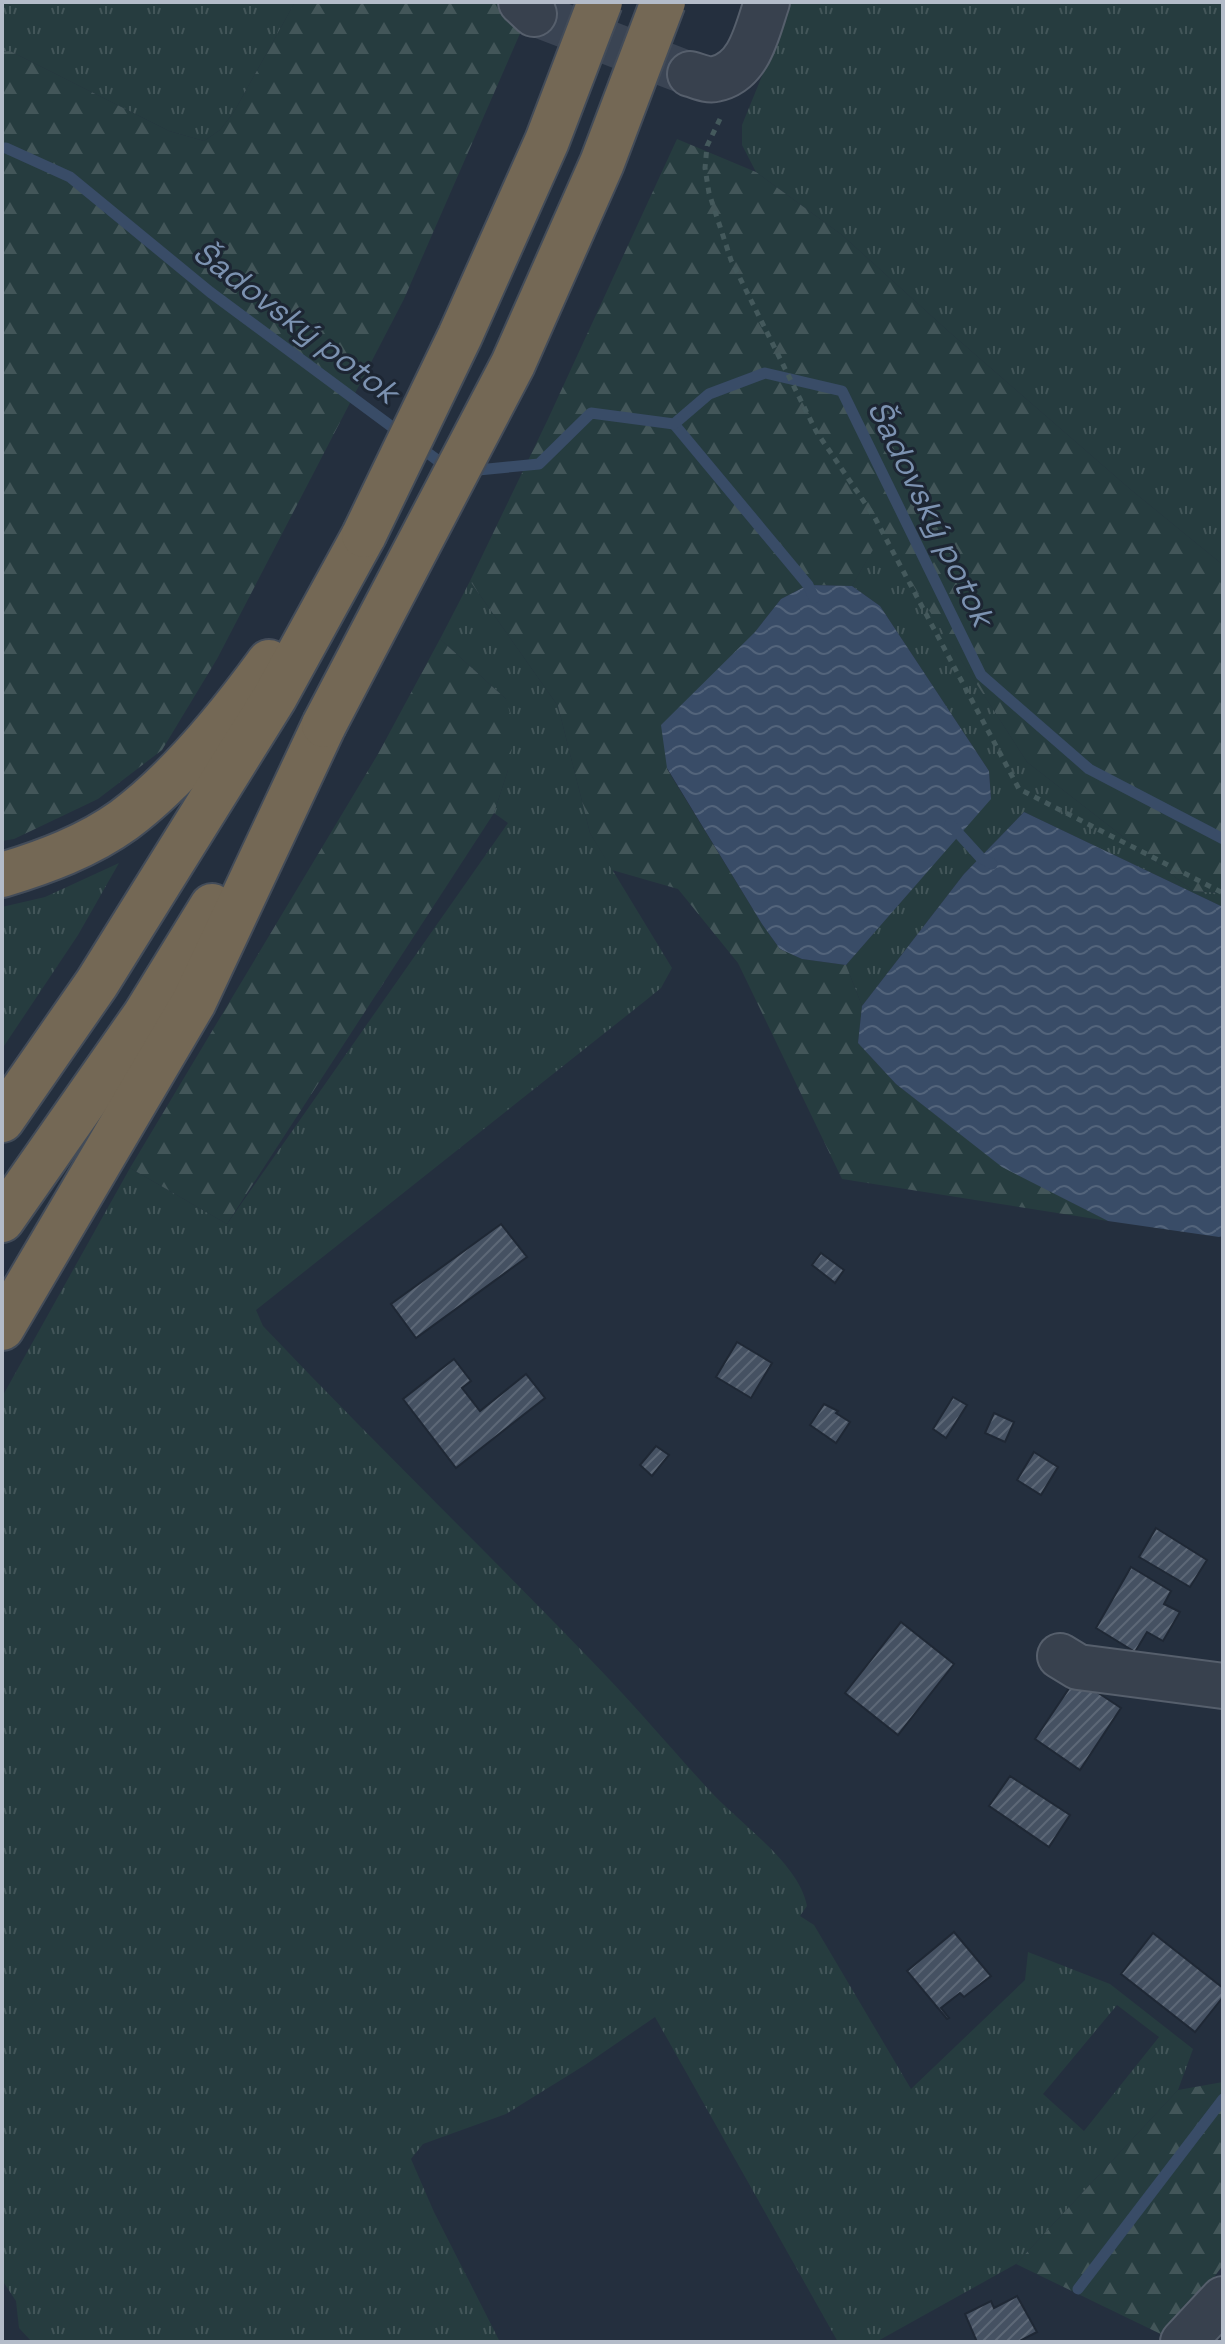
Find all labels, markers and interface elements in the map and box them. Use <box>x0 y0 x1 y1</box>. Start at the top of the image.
water label: Šadovský potok <box>185 232 410 415</box>
water label: Šadovský potok <box>859 393 1005 636</box>

